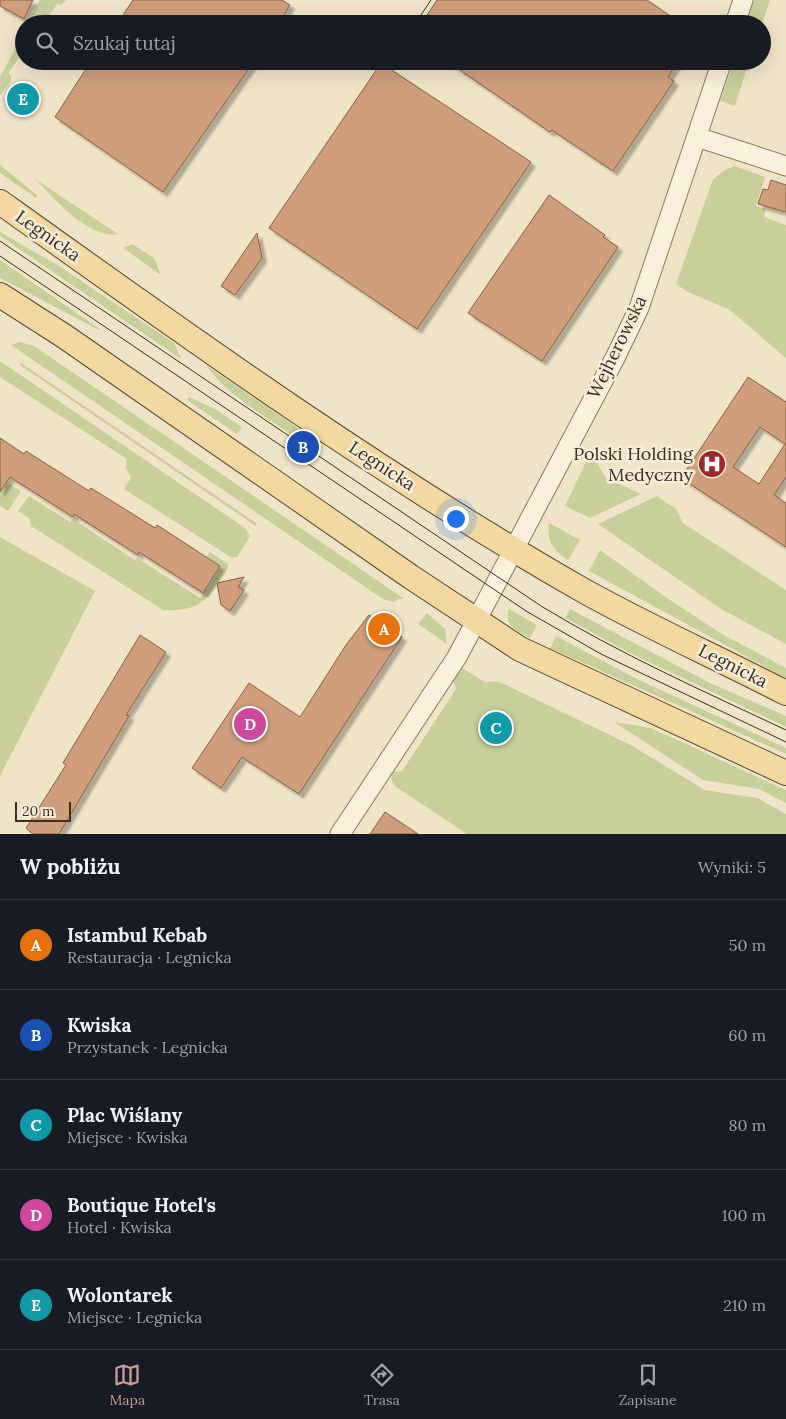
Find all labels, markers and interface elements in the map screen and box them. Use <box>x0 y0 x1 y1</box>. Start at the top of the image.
search box <box>15 15 771 70</box>
icon: search <box>33 29 61 57</box>
text: Szukaj tutaj <box>73 31 176 55</box>
pin: E <box>7 80 39 118</box>
street label: Legnicka <box>11 205 85 266</box>
street label: Wejherowska <box>582 291 651 402</box>
pin: B <box>287 428 319 466</box>
street label: Legnicka <box>345 436 420 496</box>
place label: Polski Holding Medyczny <box>573 442 694 486</box>
hospital icon: Polski Holding Medyczny <box>697 449 727 479</box>
your location <box>443 506 469 532</box>
pin: A <box>368 610 400 648</box>
street label: Legnicka <box>695 638 772 693</box>
pin: D <box>234 705 266 743</box>
pin: C <box>480 709 512 747</box>
scale bar <box>15 799 71 822</box>
text: 20 m <box>22 802 54 820</box>
text: W pobliżu <box>20 853 120 880</box>
text: Wyniki: 5 <box>698 857 766 877</box>
text: Istambul Kebab <box>67 923 207 947</box>
text: A <box>31 935 41 955</box>
text: 50 m <box>729 935 766 955</box>
text: Restauracja · Legnicka <box>67 947 232 967</box>
text: Kwiska <box>67 1013 131 1037</box>
text: B <box>31 1025 41 1045</box>
text: 60 m <box>728 1025 766 1045</box>
text: Przystanek · Legnicka <box>67 1037 228 1057</box>
text: Plac Wiślany <box>67 1103 182 1127</box>
text: C <box>30 1115 42 1135</box>
text: 80 m <box>729 1115 766 1135</box>
text: Miejsce · Kwiska <box>67 1127 188 1147</box>
text: Boutique Hotel's <box>67 1193 216 1217</box>
text: D <box>30 1205 42 1225</box>
text: 100 m <box>722 1205 766 1225</box>
text: Hotel · Kwiska <box>67 1217 172 1237</box>
text: Wolontarek <box>67 1283 173 1307</box>
text: E <box>31 1295 41 1315</box>
text: 210 m <box>723 1295 766 1315</box>
text: Miejsce · Legnicka <box>67 1307 202 1327</box>
tab: Mapa <box>109 1361 145 1409</box>
tab: Trasa <box>364 1361 400 1409</box>
tab: Zapisane <box>619 1361 677 1409</box>

